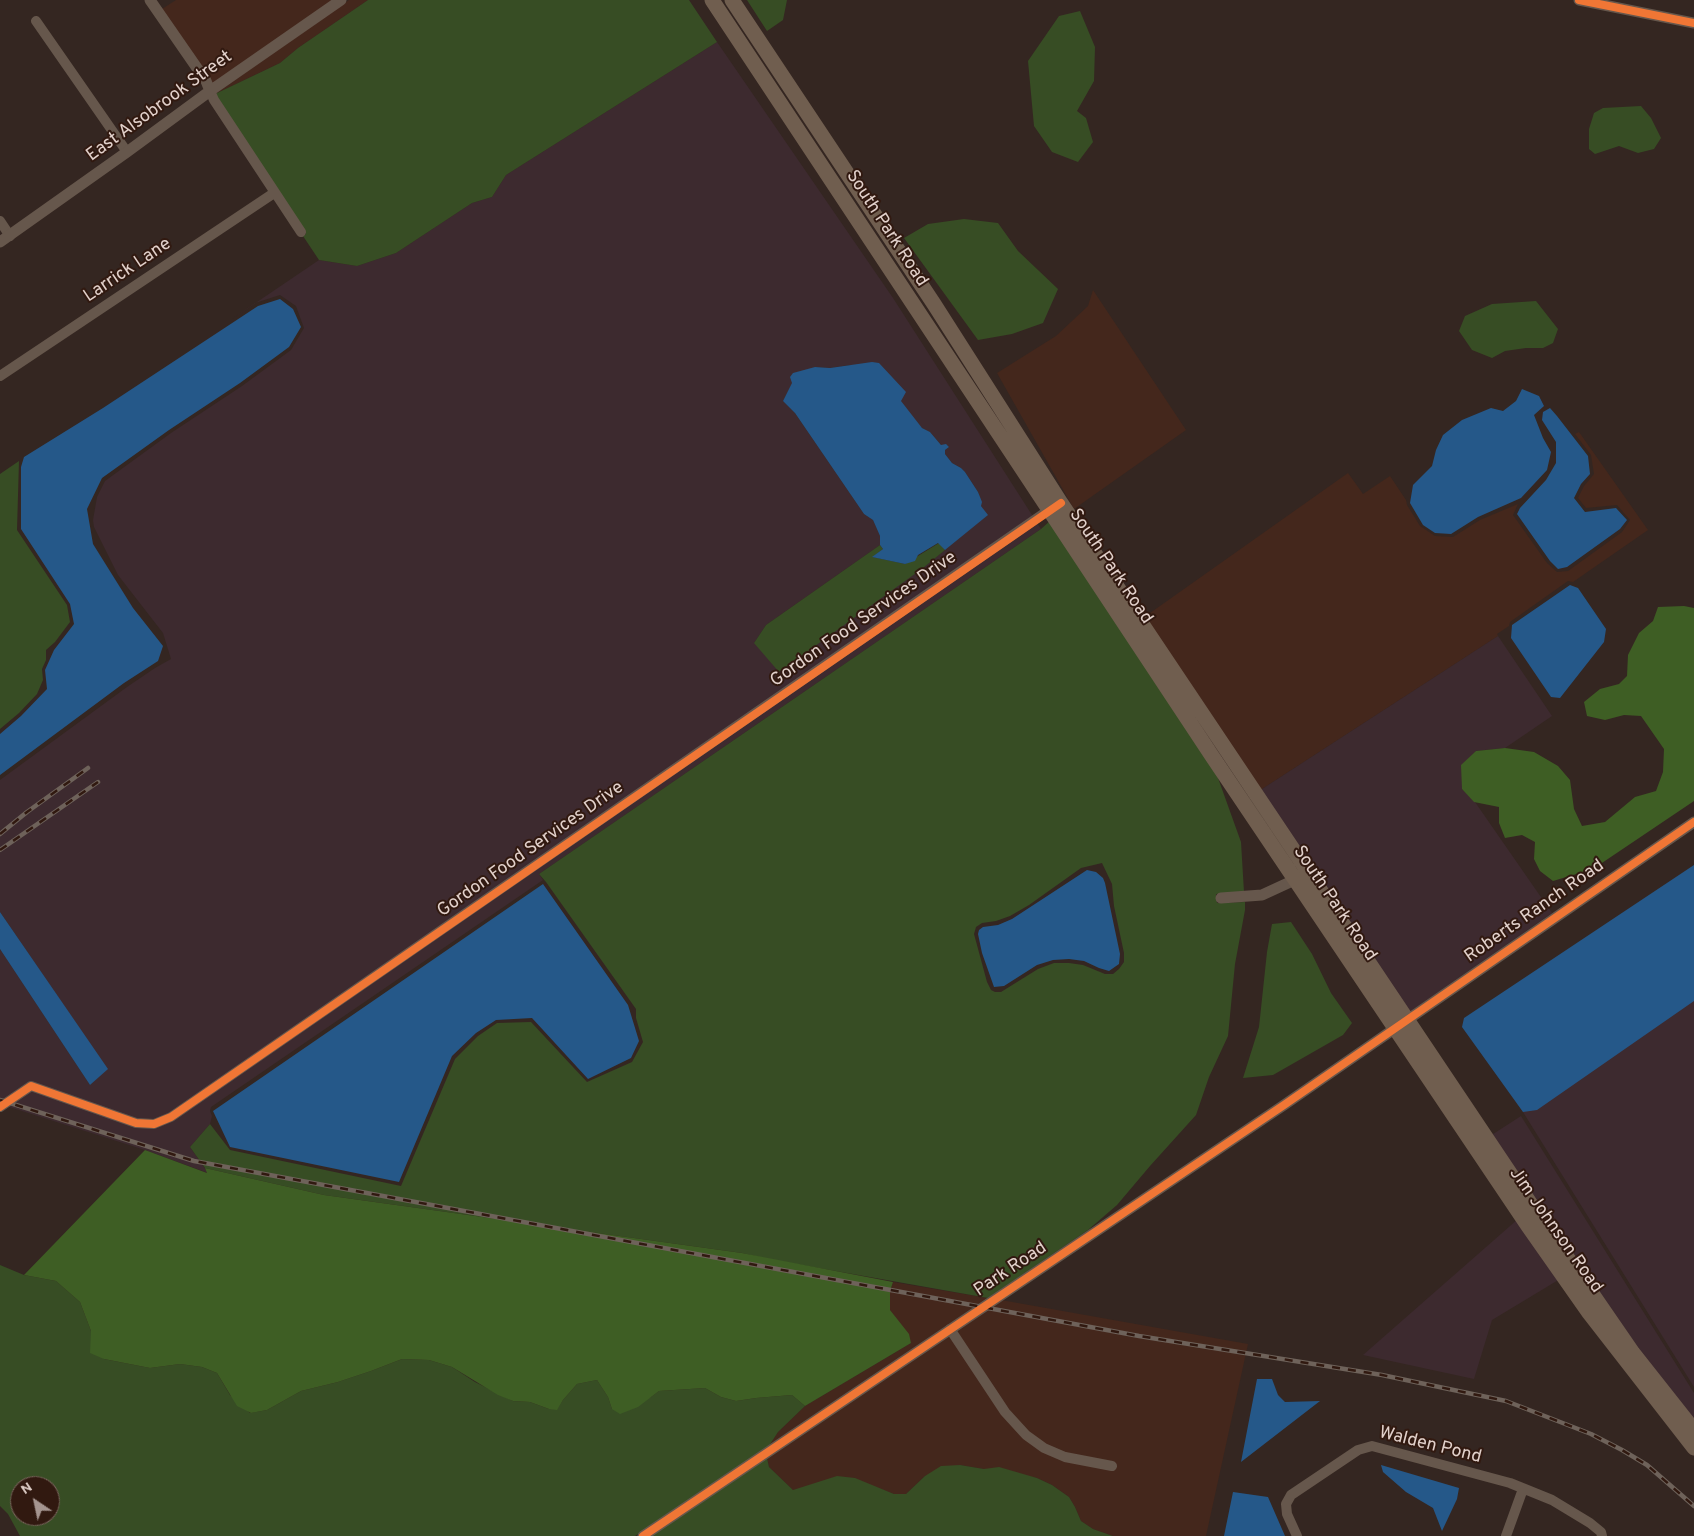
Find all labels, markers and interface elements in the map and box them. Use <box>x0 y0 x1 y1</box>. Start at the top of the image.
street label: East Alsobrook Street <box>83 47 237 167</box>
street label: South Park Road <box>840 167 932 291</box>
street label: Larrick Lane <box>80 234 176 308</box>
street label: South Park Road <box>1063 505 1157 629</box>
street label: Gordon Food Services Drive <box>767 547 961 693</box>
street label: Gordon Food Services Drive <box>434 777 628 923</box>
street label: South Park Road <box>1287 842 1381 966</box>
street label: Roberts Ranch Road <box>1461 856 1609 968</box>
street label: Jim Johnson Road <box>1504 1164 1606 1298</box>
street label: Park Road <box>971 1238 1051 1302</box>
street label: Walden Pond <box>1376 1423 1484 1469</box>
north arrow <box>10 1476 60 1526</box>
text: N <box>18 1479 36 1499</box>

